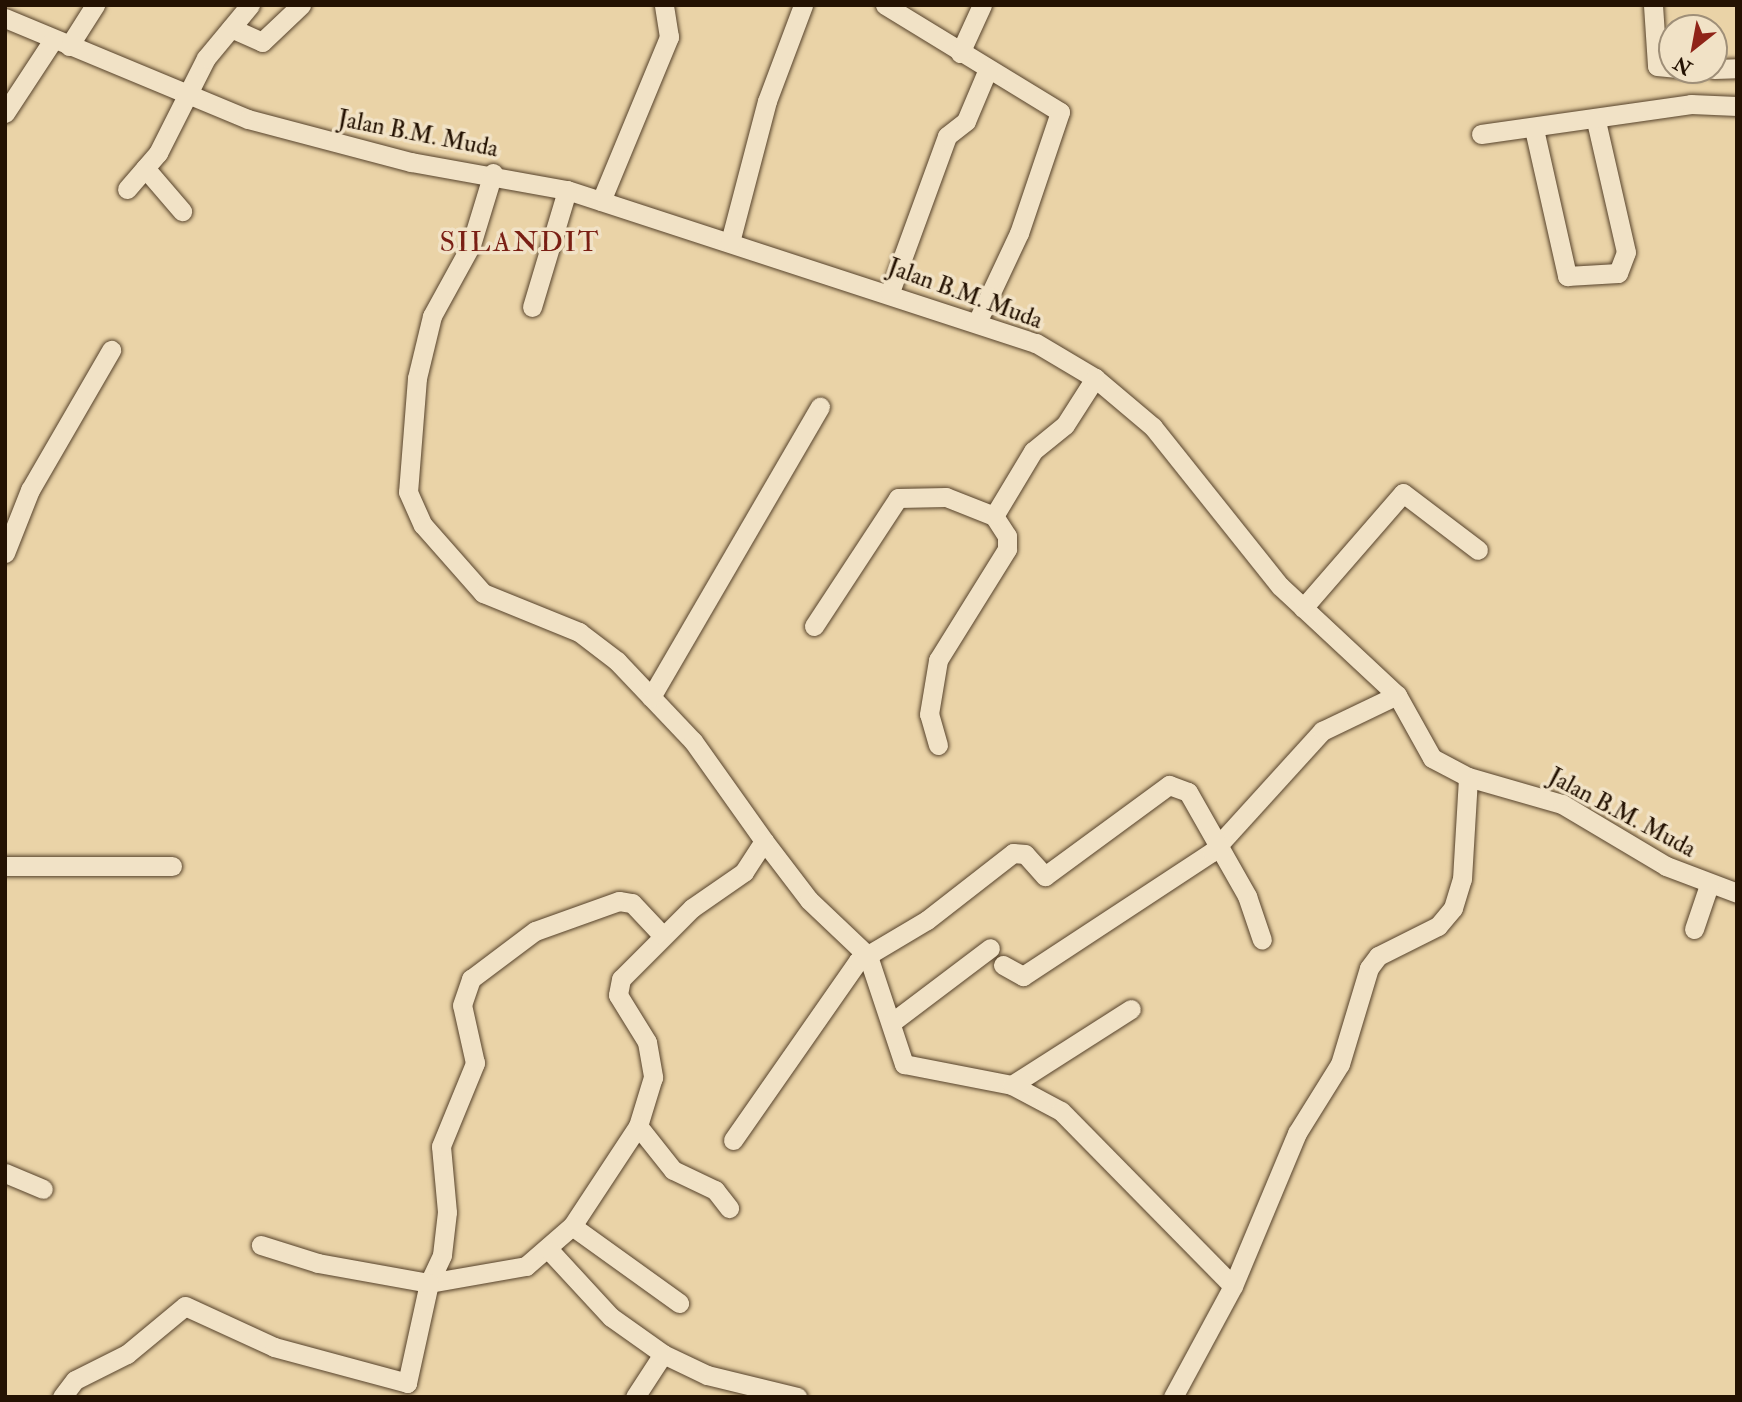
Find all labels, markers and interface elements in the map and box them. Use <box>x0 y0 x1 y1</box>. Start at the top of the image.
north arrow <box>1658 14 1728 84</box>
text: N <box>1670 51 1697 80</box>
street label: Jalan B.M. Muda <box>335 104 501 164</box>
district label: SILANDIT <box>440 226 600 260</box>
street label: Jalan B.M. Muda <box>884 253 1046 335</box>
street label: Jalan B.M. Muda <box>1543 762 1701 864</box>

